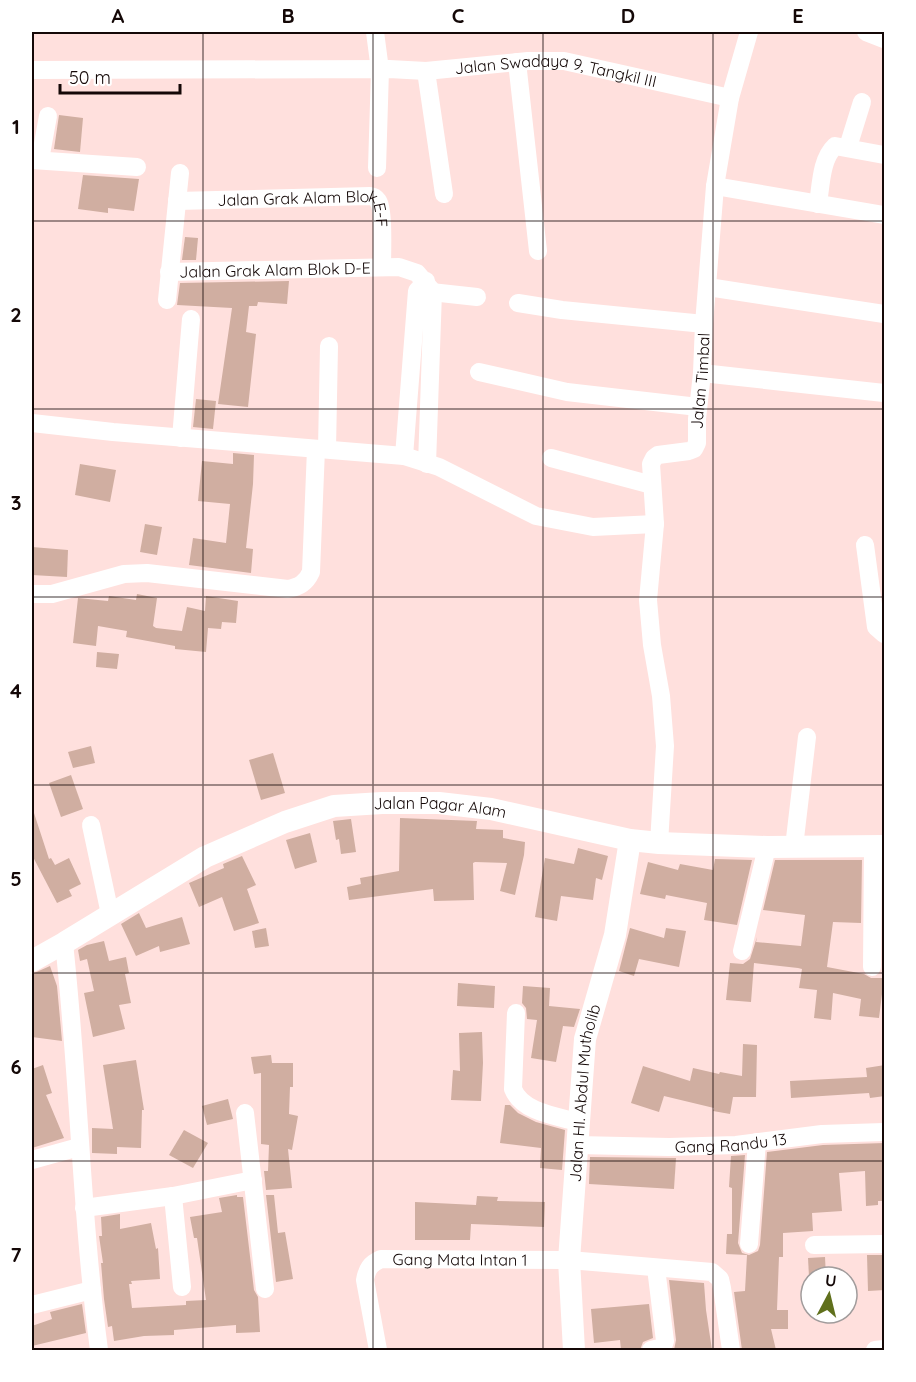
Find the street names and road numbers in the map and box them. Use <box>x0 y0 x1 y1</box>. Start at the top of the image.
street label: Jalan Swadaya 9, Tangkil III <box>454 50 659 91</box>
street label: Jalan Grak Alam Blok E-F <box>217 186 392 228</box>
street label: Jalan Grak Alam Blok D-E <box>179 258 371 282</box>
street label: Jalan Timbal <box>687 332 714 429</box>
street label: Jalan Pagar Alam <box>373 793 508 822</box>
street label: Jalan HI. Abdul Mutholib <box>565 1002 605 1183</box>
street label: Gang Randu 13 <box>675 1129 788 1157</box>
street label: Gang Mata Intan 1 <box>392 1249 528 1270</box>

